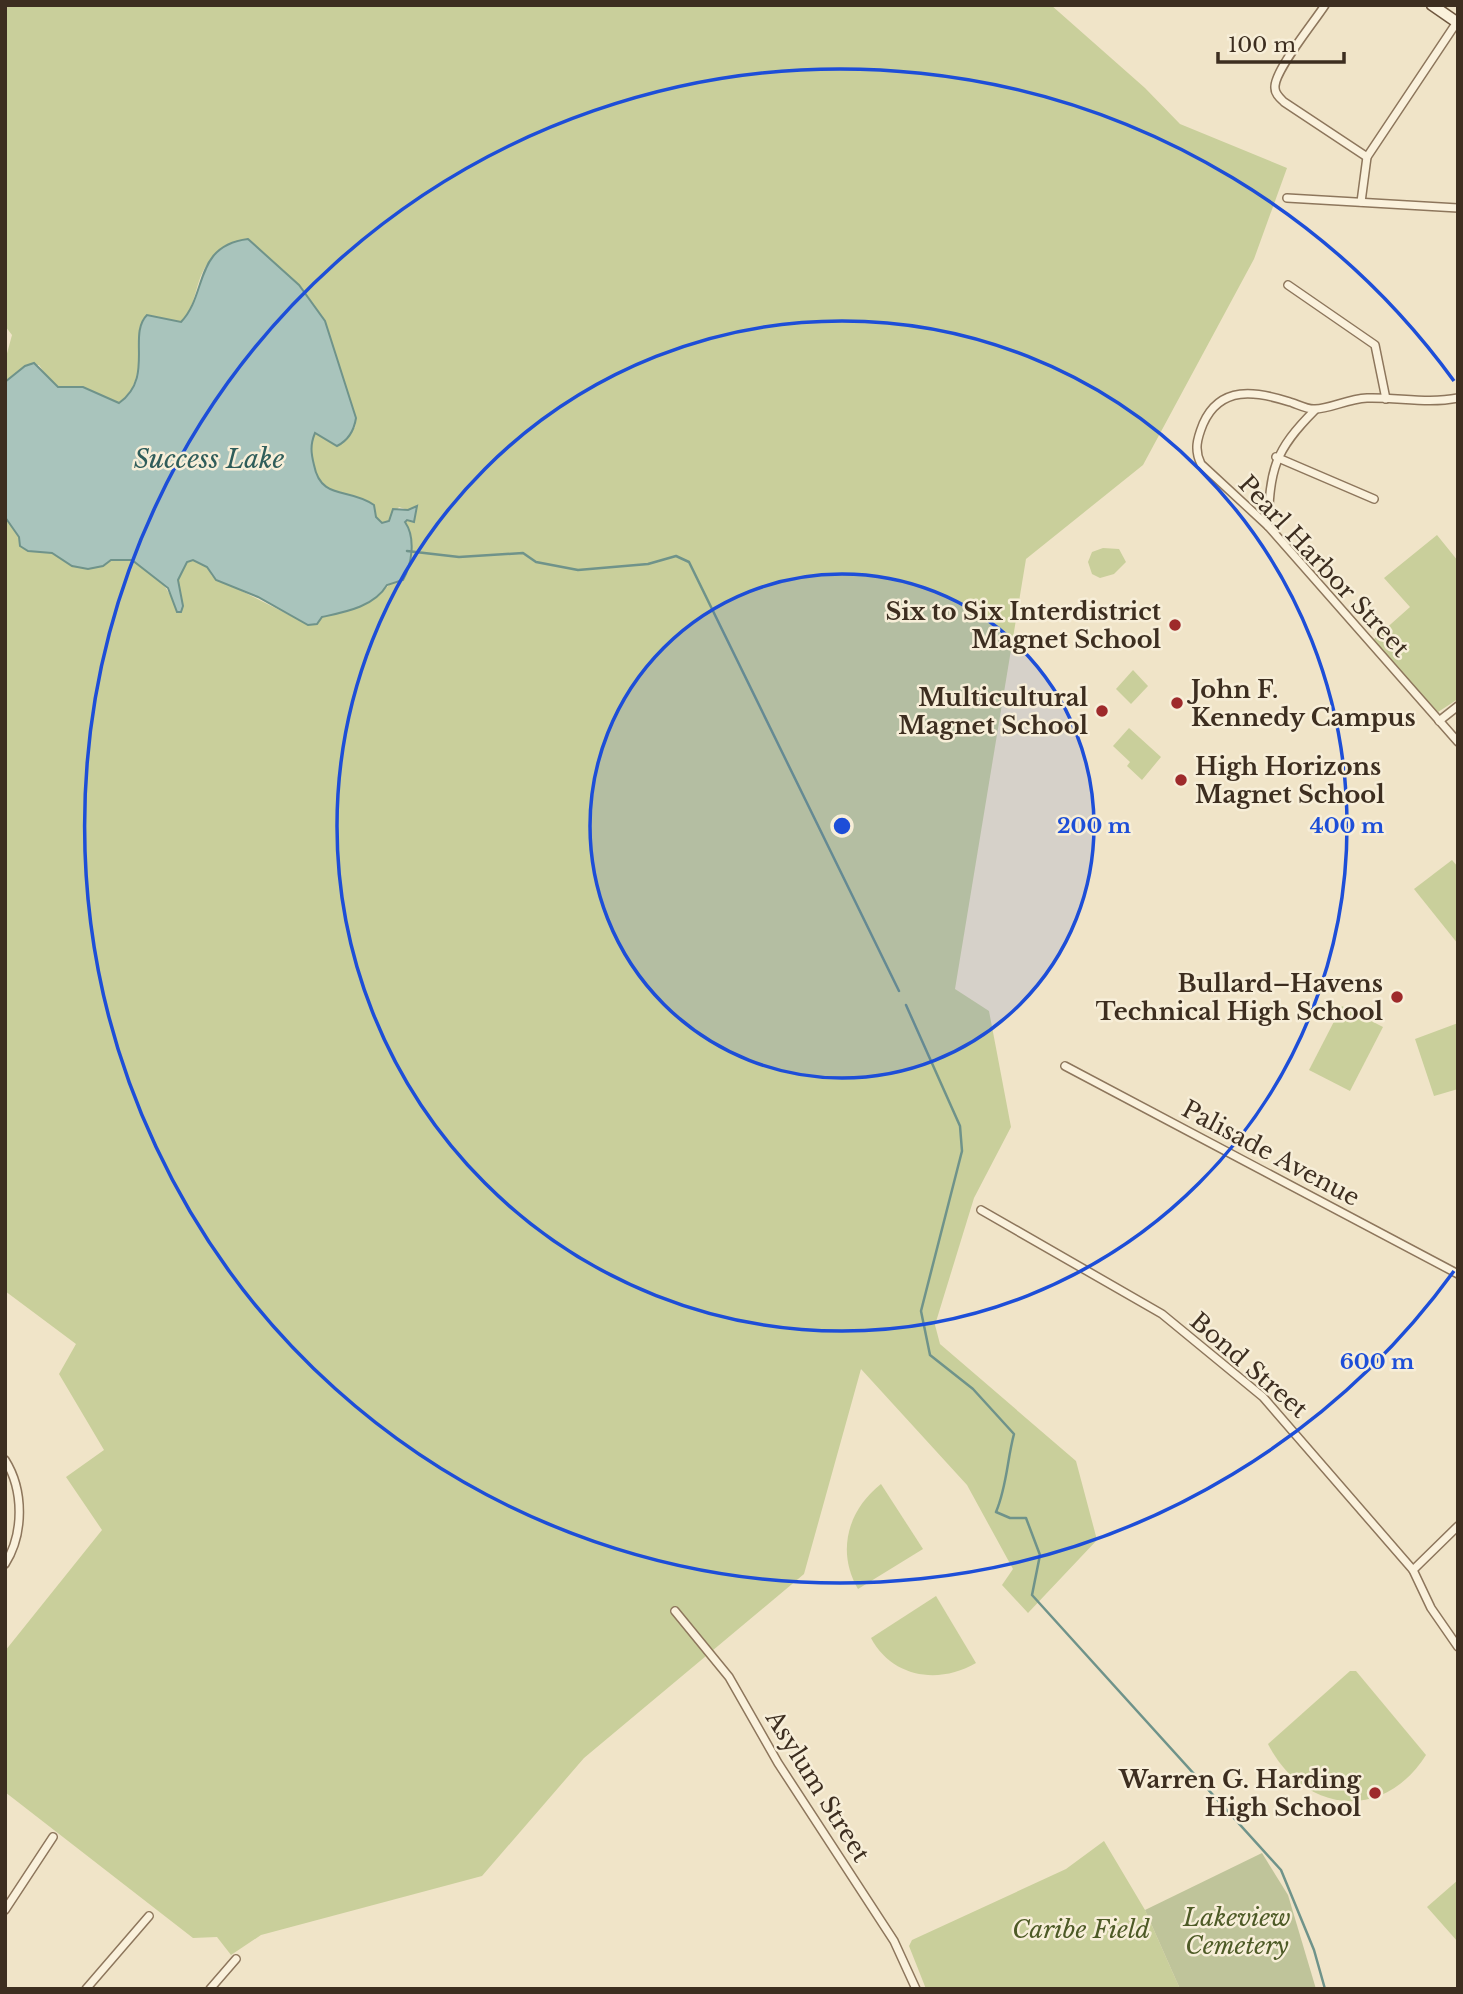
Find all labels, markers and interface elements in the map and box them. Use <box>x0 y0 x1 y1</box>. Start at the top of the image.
scale bar <box>1218 21 1344 65</box>
text: 100 m <box>1228 32 1296 58</box>
water label: Success Lake <box>134 443 284 475</box>
street label: Pearl Harbor Street <box>1233 469 1415 663</box>
place label: Six to Six Interdistrict Magnet School <box>885 597 1162 654</box>
marker: Six to Six Interdistrict Magnet School <box>1167 617 1183 633</box>
place label: John F. Kennedy Campus <box>1186 675 1416 732</box>
place label: Multicultural Magnet School <box>898 683 1088 740</box>
marker: John F. Kennedy Campus <box>1169 695 1185 711</box>
marker: Multicultural Magnet School <box>1094 703 1110 719</box>
place label: High Horizons Magnet School <box>1195 752 1385 809</box>
marker: High Horizons Magnet School <box>1173 772 1189 788</box>
text: 200 m <box>1057 813 1131 839</box>
text: 400 m <box>1310 813 1384 839</box>
centre of rings <box>830 814 854 838</box>
place label: Bullard–Havens Technical High School <box>1096 969 1383 1026</box>
marker: Bullard–Havens Technical High School <box>1389 989 1405 1005</box>
street label: Palisade Avenue <box>1177 1094 1365 1212</box>
street label: Bond Street <box>1184 1306 1314 1424</box>
text: 600 m <box>1340 1349 1414 1375</box>
street label: Asylum Street <box>759 1704 876 1867</box>
place label: Warren G. Harding High School <box>1118 1765 1362 1822</box>
marker: Warren G. Harding High School <box>1367 1785 1383 1801</box>
park label: Lakeview Cemetery <box>1182 1903 1291 1960</box>
park label: Caribe Field <box>1012 1915 1150 1944</box>

